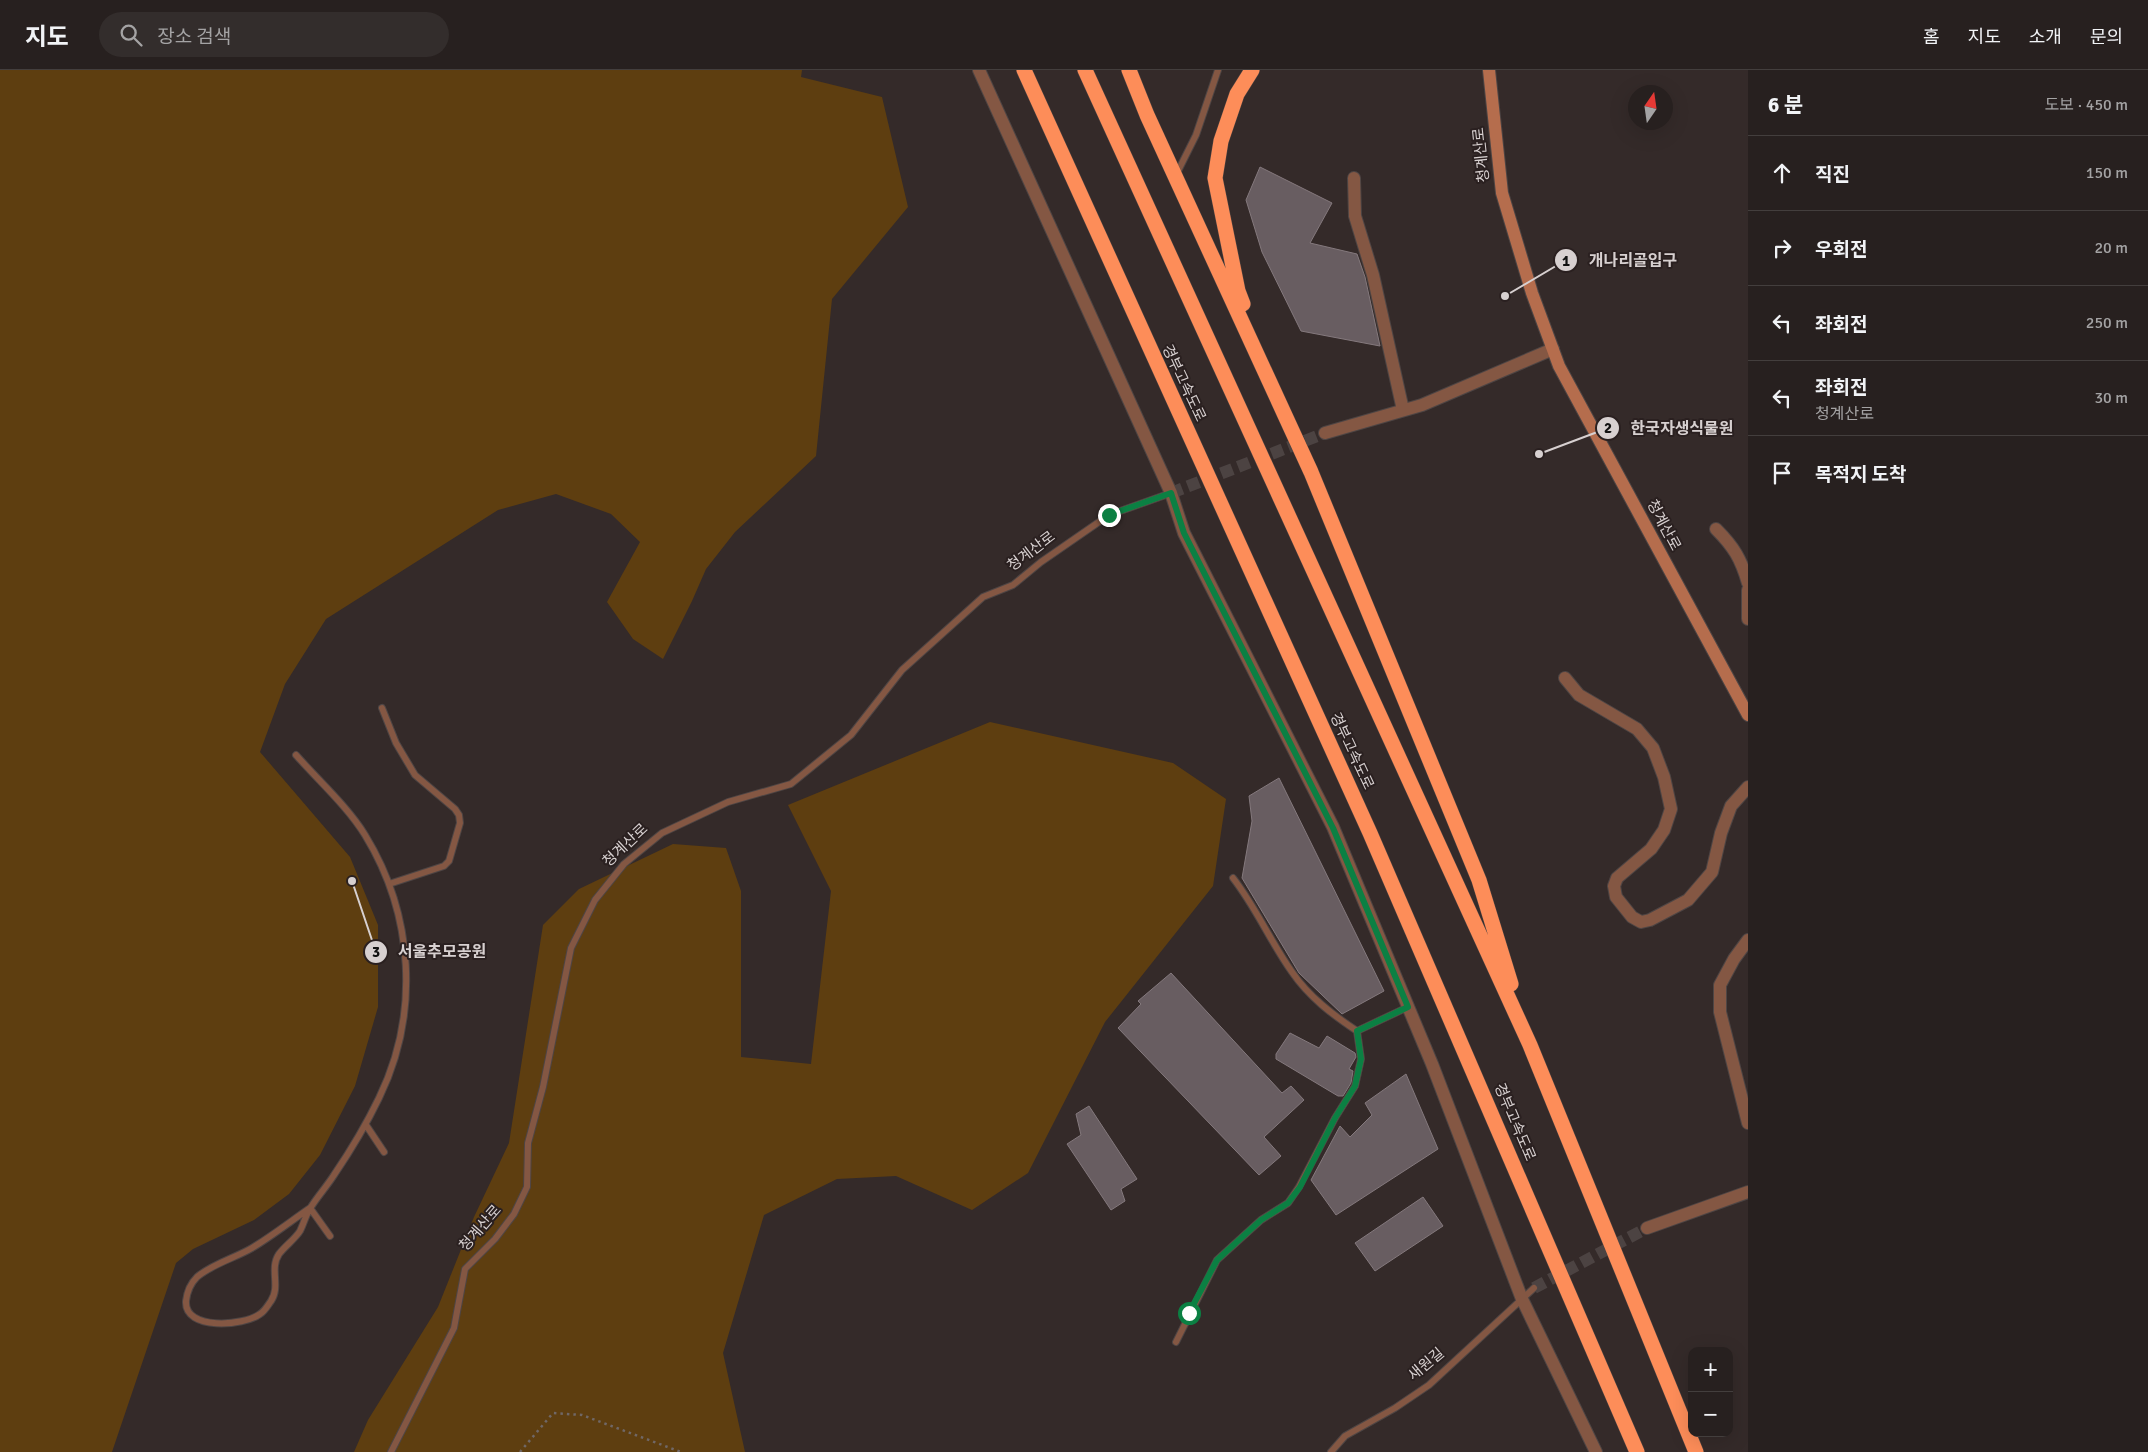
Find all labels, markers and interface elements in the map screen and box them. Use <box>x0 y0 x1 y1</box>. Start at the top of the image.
search box <box>99 12 449 57</box>
icon: search <box>117 21 145 49</box>
text: 지도 <box>25 22 69 52</box>
text: 장소 검색 <box>157 25 231 49</box>
text: 홈 <box>1923 26 1940 48</box>
text: 지도 <box>1968 26 2001 48</box>
text: 소개 <box>2029 26 2062 48</box>
text: 문의 <box>2090 26 2123 48</box>
north arrow <box>1628 85 1673 130</box>
text: 6 분 <box>1768 92 1803 118</box>
text: 도보 · 450 m <box>2044 95 2128 115</box>
street label: 청계산로 <box>1469 127 1493 183</box>
icon: ahead <box>1768 159 1796 187</box>
text: 직진 <box>1815 163 1850 187</box>
text: 150 m <box>2086 163 2128 183</box>
icon: right <box>1768 234 1796 262</box>
text: 우회전 <box>1815 238 1867 262</box>
text: 20 m <box>2094 238 2128 258</box>
callout: 개나리골입구 <box>1554 245 1687 276</box>
text: 개나리골입구 <box>1589 251 1677 271</box>
text: 1 <box>1562 252 1570 270</box>
icon: left <box>1768 309 1796 337</box>
text: 좌회전 <box>1815 313 1867 337</box>
text: 250 m <box>2086 313 2128 333</box>
street label: 경부고속도로 <box>1158 342 1210 424</box>
text: 좌회전 <box>1815 376 1867 400</box>
icon: left <box>1768 384 1796 412</box>
text: 30 m <box>2094 388 2128 408</box>
text: 청계산로 <box>1815 404 1874 424</box>
callout: 한국자생식물원 <box>1595 413 1743 444</box>
text: 2 <box>1604 419 1612 437</box>
text: 한국자생식물원 <box>1630 419 1734 439</box>
icon: arrive <box>1768 459 1796 487</box>
text: 목적지 도착 <box>1815 463 1907 487</box>
street label: 청계산로 <box>1643 496 1685 554</box>
route end <box>1098 504 1121 527</box>
street label: 청계산로 <box>1004 527 1058 575</box>
street label: 경부고속도로 <box>1326 710 1378 792</box>
street label: 청계산로 <box>599 820 651 870</box>
callout: 서울추모공원 <box>363 936 497 967</box>
text: 서울추모공원 <box>398 942 486 962</box>
text: 3 <box>372 943 380 961</box>
street label: 경부고속도로 <box>1491 1080 1539 1164</box>
street label: 청계산로 <box>455 1201 505 1255</box>
route start <box>1178 1302 1201 1325</box>
street label: 새원길 <box>1404 1344 1448 1384</box>
map controls <box>1688 1347 1733 1437</box>
button: + <box>1688 1347 1733 1392</box>
button: − <box>1688 1392 1733 1437</box>

